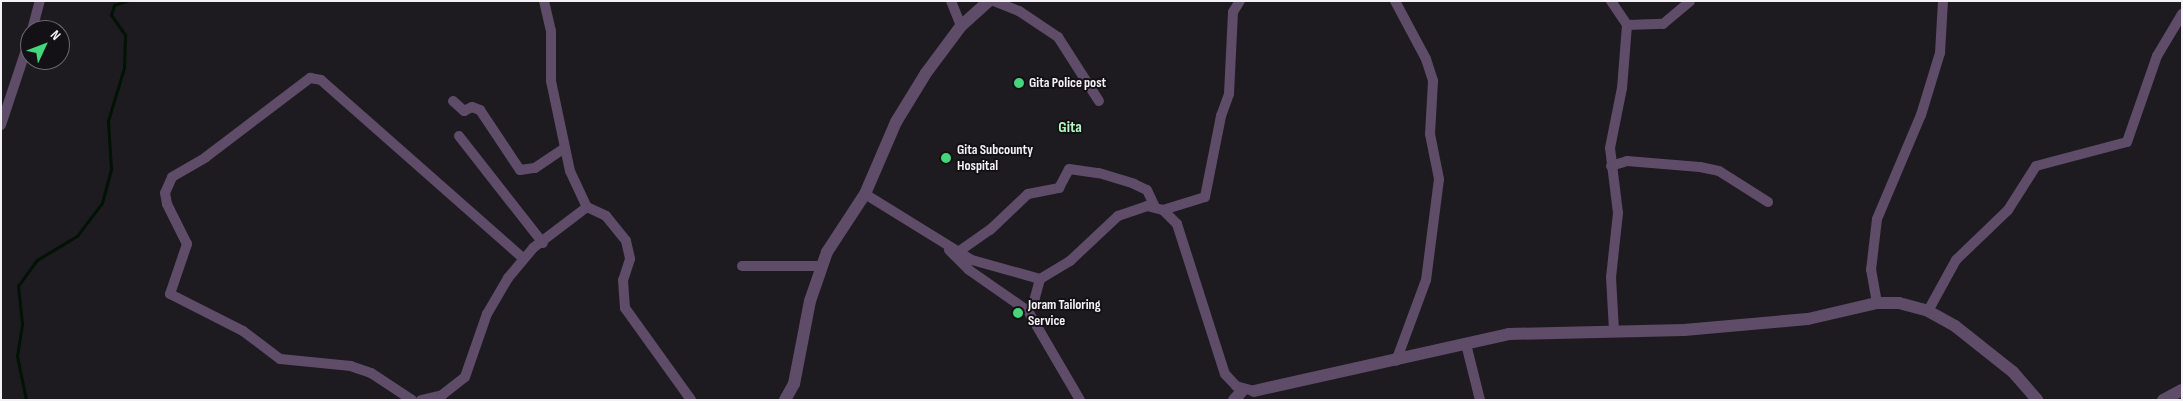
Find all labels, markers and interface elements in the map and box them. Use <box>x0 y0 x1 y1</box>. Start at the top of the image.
north arrow <box>20 20 70 70</box>
text: N <box>47 27 64 44</box>
place label: Gita Police post <box>1029 75 1106 91</box>
marker: Gita Police post <box>1013 77 1025 89</box>
district label: Gita <box>1058 118 1082 138</box>
place label: Gita Subcounty Hospital <box>957 142 1033 174</box>
marker: Gita Subcounty Hospital <box>939 151 953 165</box>
place label: Joram Tailoring Service <box>1028 297 1101 330</box>
marker: Joram Tailoring Service <box>1012 307 1024 319</box>

